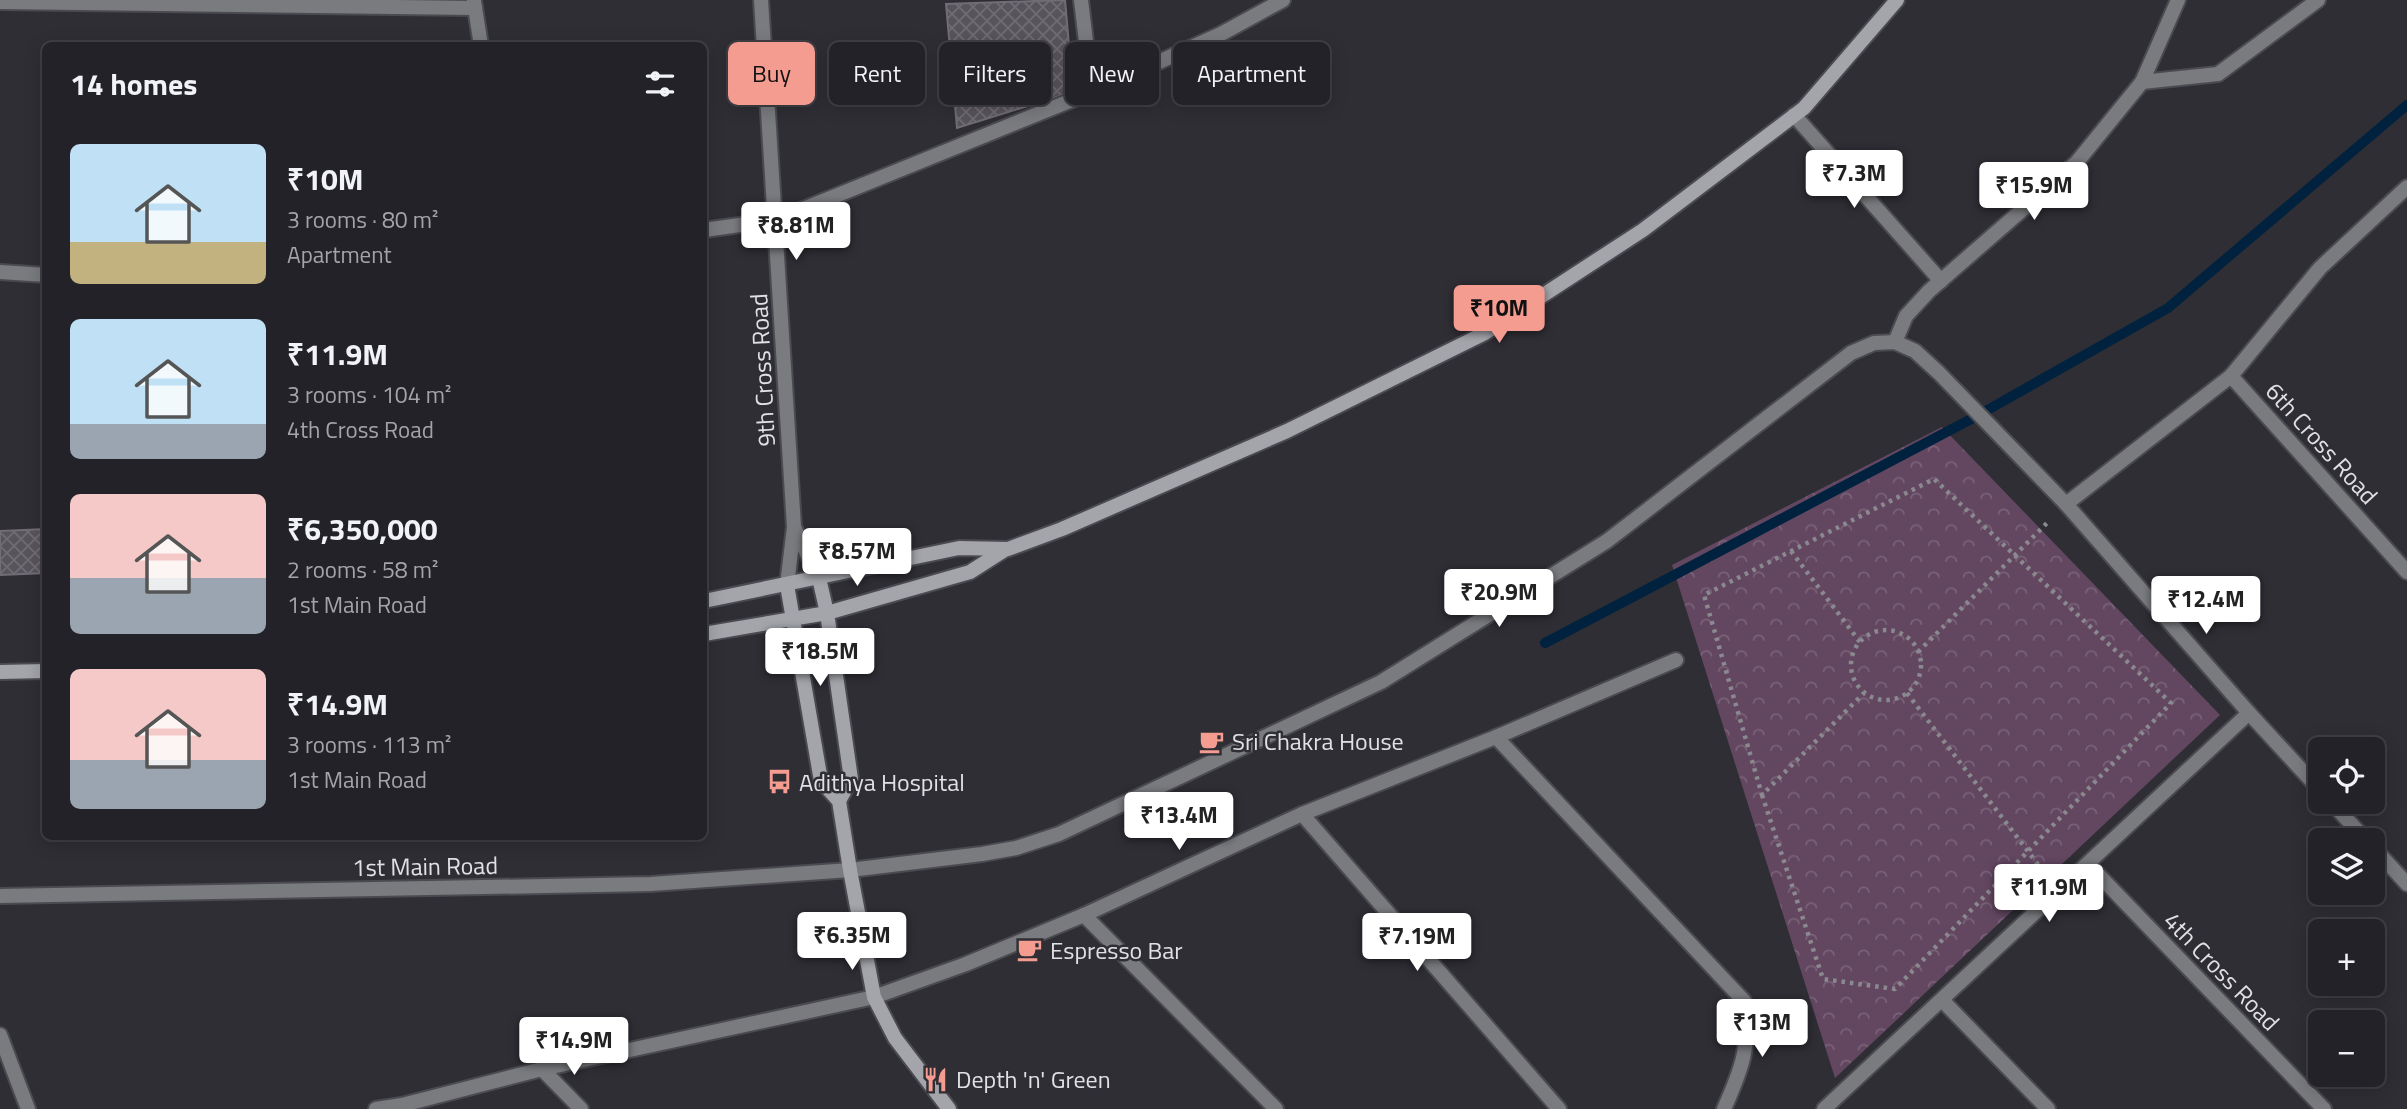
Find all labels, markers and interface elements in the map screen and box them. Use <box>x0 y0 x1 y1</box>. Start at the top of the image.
chip: Buy <box>728 42 815 105</box>
chip: Rent <box>829 42 925 105</box>
chip: Filters <box>939 42 1051 105</box>
chip: New <box>1065 42 1159 105</box>
chip: Apartment <box>1173 42 1330 105</box>
text: 14 homes <box>70 61 197 107</box>
icon: filters <box>641 65 679 103</box>
pin: ₹7.3M <box>1805 150 1903 210</box>
text: ₹7.3M <box>1822 155 1886 190</box>
text: ₹10M <box>287 156 364 202</box>
pin: ₹15.9M <box>1977 162 2091 222</box>
text: ₹15.9M <box>1995 167 2073 202</box>
icon: home <box>126 172 210 256</box>
text: 3 rooms · 80 m² <box>287 202 438 237</box>
pin: ₹8.81M <box>739 202 853 262</box>
text: ₹8.81M <box>757 207 835 242</box>
text: Apartment <box>287 237 392 272</box>
pin: ₹10M <box>1458 286 1540 345</box>
text: ₹10M <box>1470 290 1528 325</box>
street label: 9th Cross Road <box>740 293 784 447</box>
text: ₹11.9M <box>287 331 388 377</box>
icon: home <box>126 347 210 431</box>
street label: 6th Cross Road <box>2257 374 2387 512</box>
text: 3 rooms · 104 m² <box>287 377 451 412</box>
text: 4th Cross Road <box>287 412 434 447</box>
text: ₹6,350,000 <box>287 506 438 552</box>
icon: home <box>126 522 210 606</box>
pin: ₹8.57M <box>800 528 914 588</box>
text: ₹8.57M <box>818 533 896 568</box>
text: 2 rooms · 58 m² <box>287 552 438 587</box>
pin: ₹20.9M <box>1442 570 1556 629</box>
text: ₹20.9M <box>1460 574 1538 609</box>
pin: ₹12.4M <box>2149 576 2263 636</box>
text: ₹12.4M <box>2167 581 2245 616</box>
text: 1st Main Road <box>287 587 427 622</box>
pin: ₹18.5M <box>763 628 877 688</box>
text: ₹18.5M <box>781 633 859 668</box>
text: ₹14.9M <box>287 681 388 727</box>
icon: home <box>126 697 210 781</box>
place label: Sri Chakra House <box>1232 723 1404 759</box>
text: 3 rooms · 113 m² <box>287 727 451 762</box>
cafe icon: Sri Chakra House <box>1198 727 1226 755</box>
map controls <box>2308 737 2385 1087</box>
button: locate <box>2308 737 2385 814</box>
text: 1st Main Road <box>287 762 427 797</box>
place label: Adithya Hospital <box>799 764 965 800</box>
bus stop icon: Adithya Hospital <box>765 768 793 796</box>
pin: ₹13.4M <box>1122 792 1236 852</box>
text: ₹13.4M <box>1140 797 1218 832</box>
button: layers <box>2308 828 2385 905</box>
street label: 1st Main Road <box>352 847 498 885</box>
pin: ₹11.9M <box>1992 864 2106 924</box>
text: ₹11.9M <box>2010 869 2088 904</box>
street label: 4th Cross Road <box>2156 903 2288 1039</box>
pin: ₹6.35M <box>795 912 909 972</box>
pin: ₹7.19M <box>1360 914 1474 973</box>
text: ₹6.35M <box>813 917 891 952</box>
text: ₹7.19M <box>1378 918 1456 953</box>
button: + <box>2308 919 2385 996</box>
place label: Espresso Bar <box>1050 932 1183 968</box>
cafe icon: Espresso Bar <box>1016 936 1044 964</box>
pin: ₹13M <box>1721 1000 1803 1059</box>
text: ₹13M <box>1733 1004 1791 1039</box>
button: − <box>2308 1010 2385 1087</box>
pin: ₹14.9M <box>517 1018 631 1077</box>
text: ₹14.9M <box>535 1022 613 1057</box>
place label: Depth 'n' Green <box>956 1061 1111 1097</box>
restaurant icon: Depth 'n' Green <box>922 1065 950 1093</box>

